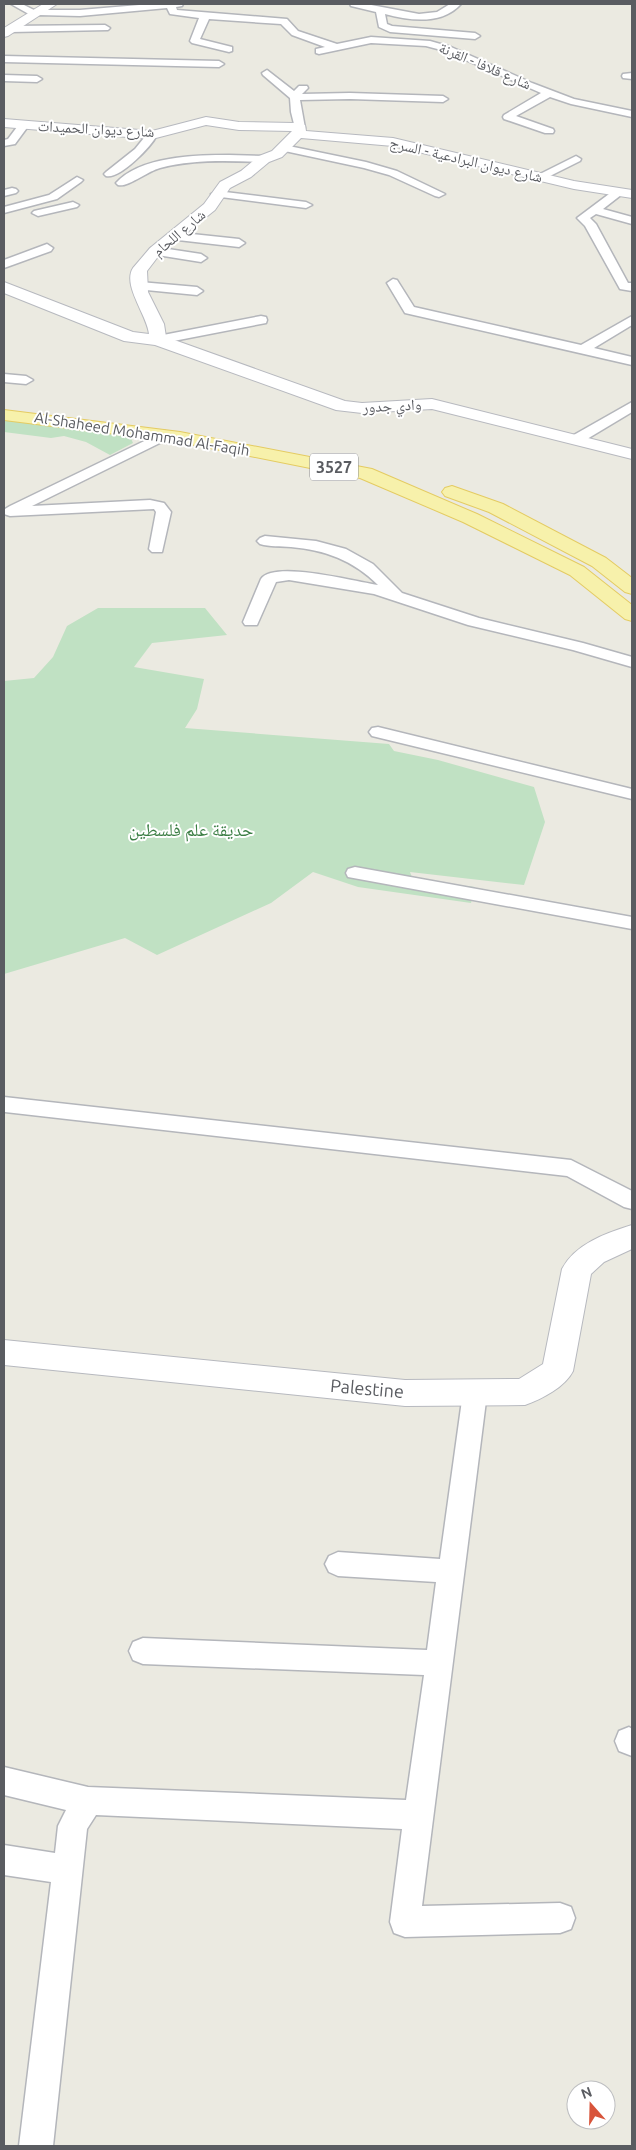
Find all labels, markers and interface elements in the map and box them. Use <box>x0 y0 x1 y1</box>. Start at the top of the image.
street label: شارع قلافا - القرنة <box>436 39 534 94</box>
street label: شارع ديوان الحميدات <box>37 117 155 142</box>
street label: شارع ديوان البرادعية - السرج <box>388 134 544 187</box>
street label: شارع اللحام <box>149 206 210 261</box>
street label: وادي جدور <box>361 395 422 419</box>
street label: Al-Shaheed Mohammad Al-Faqih <box>33 408 251 459</box>
road number: 3527 <box>310 454 358 481</box>
park label: حديقة علم فلسطين <box>129 819 253 842</box>
street label: Palestine <box>329 1375 405 1401</box>
north arrow <box>566 2080 616 2130</box>
text: N <box>579 2083 594 2102</box>

